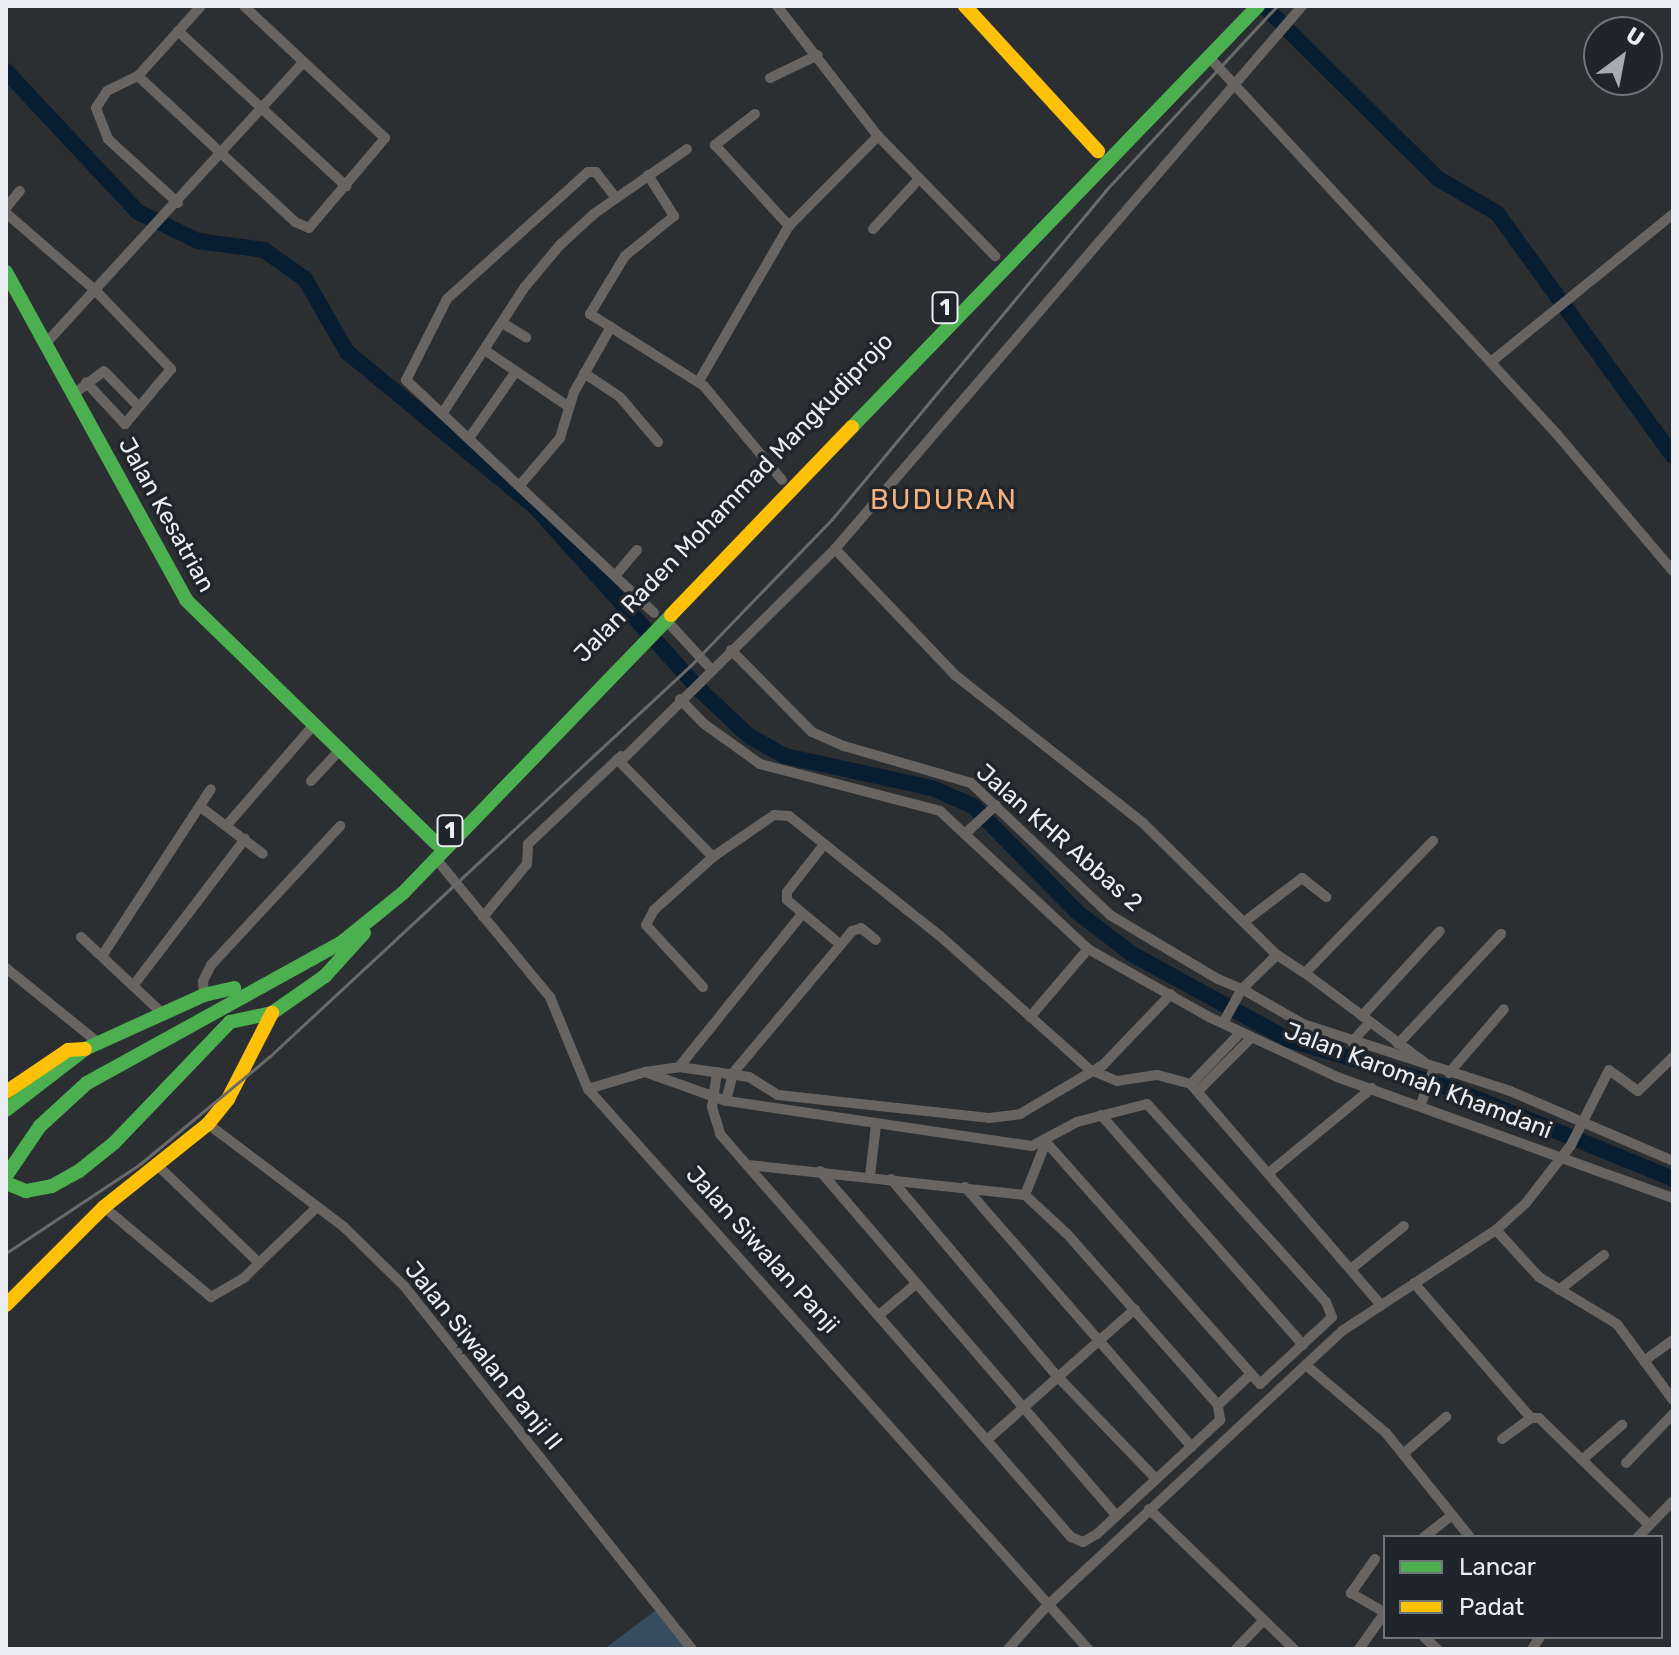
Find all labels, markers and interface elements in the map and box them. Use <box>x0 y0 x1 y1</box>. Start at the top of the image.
north arrow <box>1583 16 1663 96</box>
text: U <box>1621 21 1649 53</box>
road number: 1 <box>931 290 959 326</box>
street label: Jalan Raden Mohammad Mangkudiprojo <box>568 327 900 669</box>
street label: Jalan Kesatrian <box>112 433 220 597</box>
district label: BUDURAN <box>870 483 1018 517</box>
street label: Jalan KHR Abbas 2 <box>970 758 1148 918</box>
road number: 1 <box>436 813 464 849</box>
street label: Jalan Karomah Khamdani <box>1280 1017 1556 1145</box>
street label: Jalan Siwalan Panji <box>679 1160 845 1340</box>
street label: Jalan Siwalan Panji II <box>398 1256 568 1456</box>
legend <box>1383 1535 1663 1639</box>
text: Lancar <box>1459 1553 1536 1581</box>
text: Padat <box>1459 1593 1524 1621</box>

